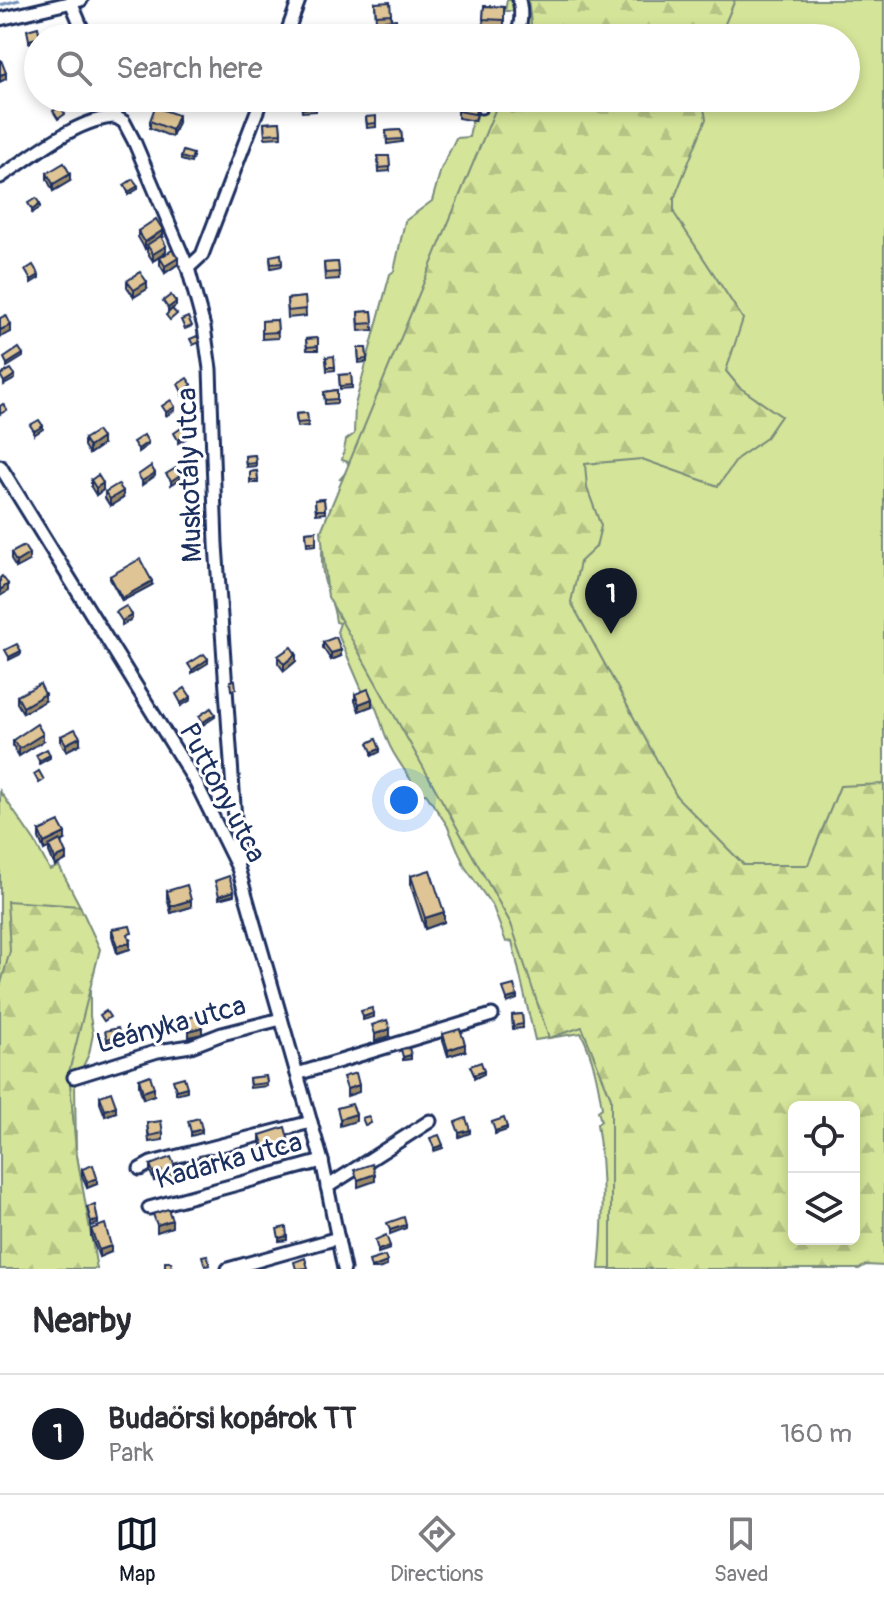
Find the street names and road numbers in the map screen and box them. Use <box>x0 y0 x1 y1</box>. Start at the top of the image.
street label: Muskotály utca <box>169 387 211 563</box>
street label: Puttony utca <box>171 717 273 869</box>
street label: Leányka utca <box>92 988 250 1062</box>
street label: Kadarka utca <box>152 1125 306 1197</box>

